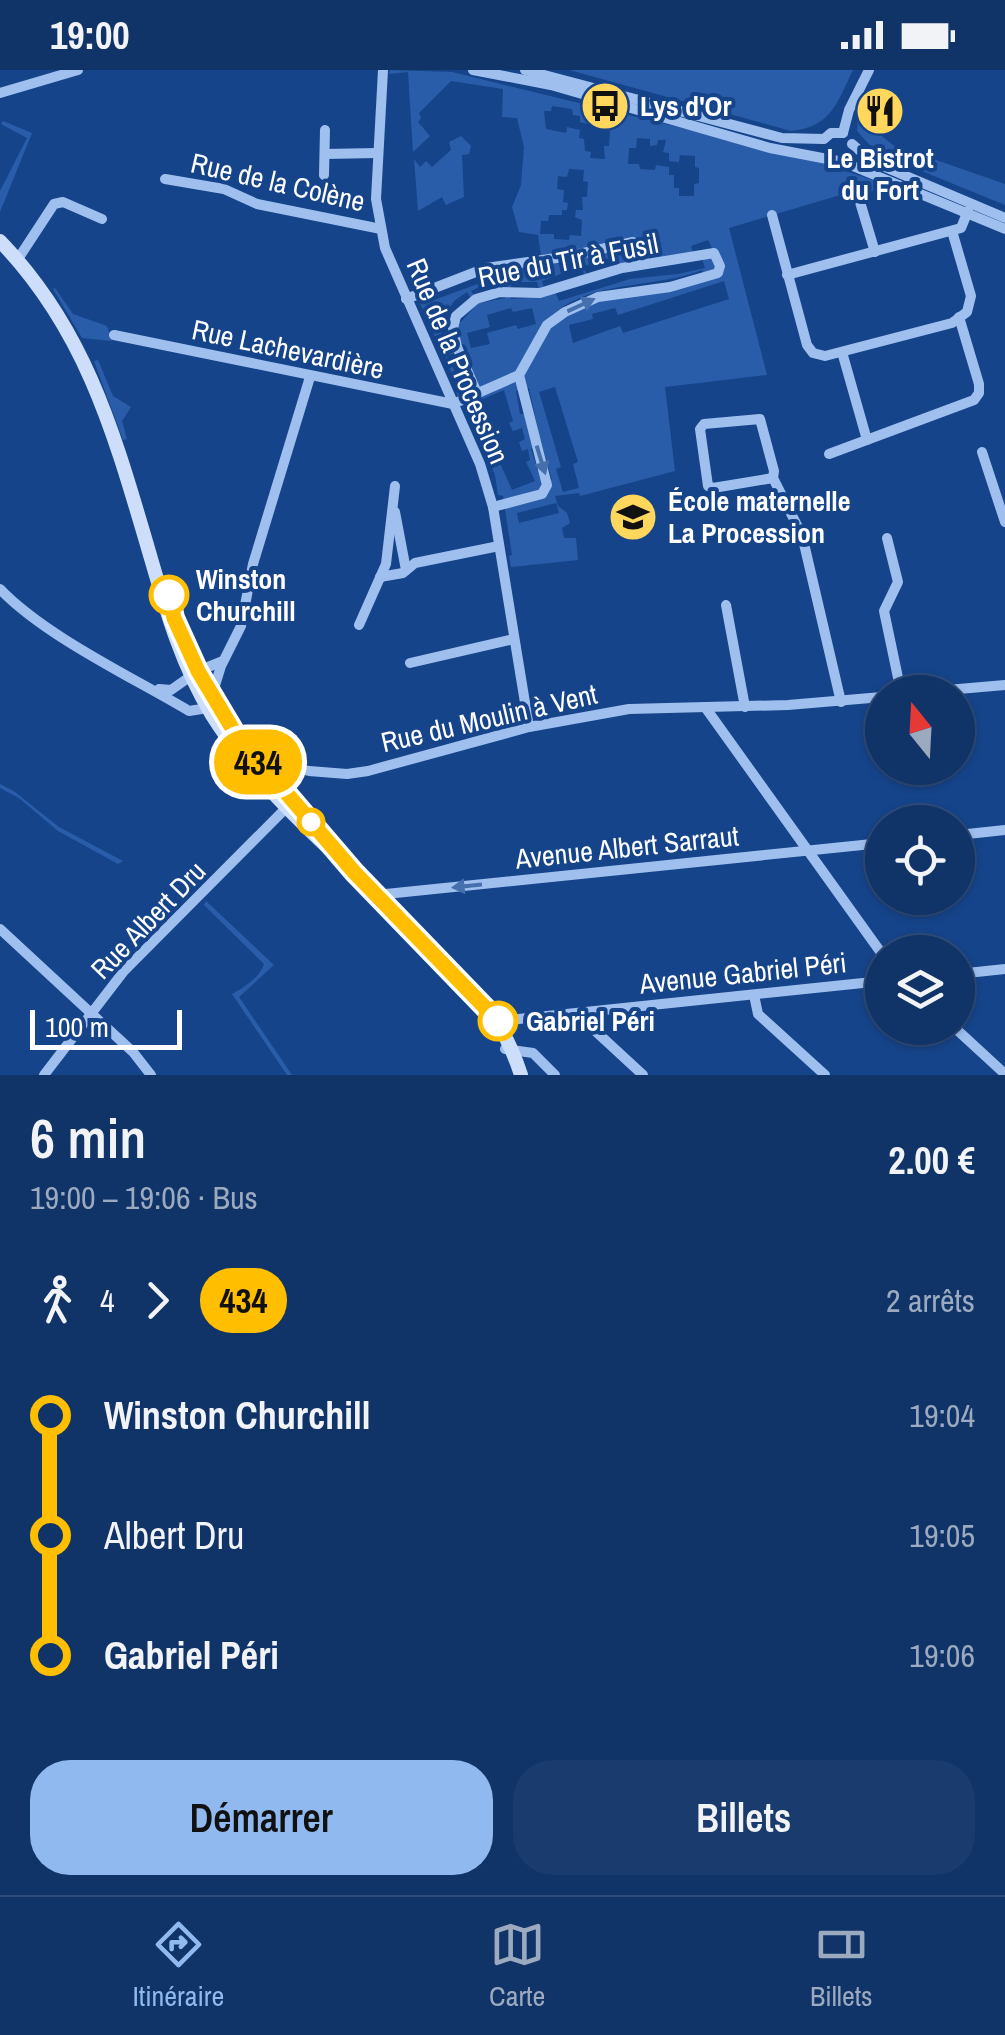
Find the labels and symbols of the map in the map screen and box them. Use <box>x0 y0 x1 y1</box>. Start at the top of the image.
bus stop icon: Lys d'Or <box>579 80 631 132</box>
restaurant icon: Le Bistrot du Fort <box>854 85 906 137</box>
place label: Lys d'Or <box>640 87 731 125</box>
place label: Le Bistrot du Fort <box>826 139 934 209</box>
street label: Rue de la Colène <box>187 144 369 220</box>
street label: Rue du Tir à Fusil <box>475 224 661 296</box>
street label: Rue de la Procession <box>398 253 518 469</box>
one-way arrow <box>566 297 596 313</box>
street label: Rue Lachevardière <box>189 310 387 388</box>
one-way arrow <box>534 445 549 475</box>
place label: École maternelle La Procession <box>668 482 851 552</box>
school or university icon: École maternelle La Procession <box>607 491 659 543</box>
place label: Winston Churchill <box>196 560 296 630</box>
marker: Winston Churchill <box>150 576 188 614</box>
street label: Rue du Moulin à Vent <box>377 675 601 761</box>
north arrow <box>865 675 975 785</box>
line badge: 434 <box>200 730 316 794</box>
unlabelled marker <box>298 809 324 835</box>
street label: Avenue Albert Sarraut <box>513 816 741 878</box>
street label: Rue Albert Dru <box>82 853 214 987</box>
one-way arrow <box>451 878 483 894</box>
street label: Avenue Gabriel Péri <box>637 943 848 1003</box>
marker: Gabriel Péri <box>479 1002 517 1040</box>
place label: Gabriel Péri <box>526 1002 655 1040</box>
scale bar <box>30 1005 182 1050</box>

